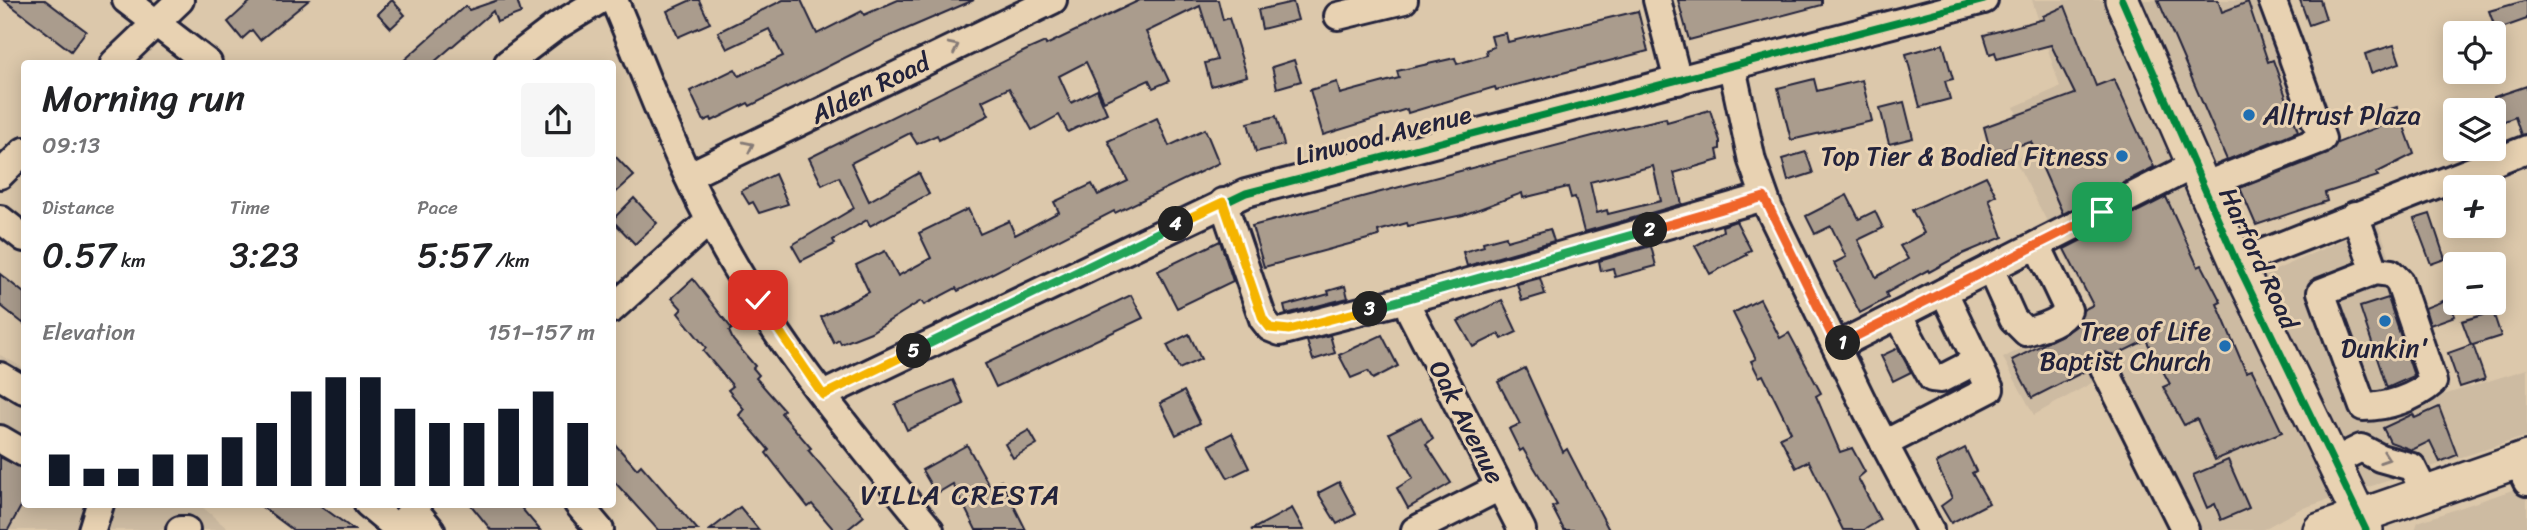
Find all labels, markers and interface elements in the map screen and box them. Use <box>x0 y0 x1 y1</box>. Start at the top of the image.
map controls <box>2443 21 2506 315</box>
button: locate <box>2443 21 2506 84</box>
street label: Alden Road <box>801 38 940 137</box>
one-way arrow <box>947 42 959 56</box>
text: Morning run <box>42 65 245 132</box>
button: share <box>521 83 595 157</box>
street label: Linwood Avenue <box>1290 91 1477 179</box>
place label: Alltrust Plaza <box>2262 92 2421 138</box>
button: layers <box>2443 98 2506 161</box>
marker: Alltrust Plaza <box>2241 107 2257 123</box>
text: 09:13 <box>42 125 100 166</box>
place label: Top Tier & Bodied Fitness <box>1820 133 2108 179</box>
one-way arrow <box>742 141 754 155</box>
marker: Top Tier & Bodied Fitness <box>2114 148 2130 164</box>
button: + <box>2443 175 2506 238</box>
street label: Harford Road <box>2206 179 2313 339</box>
pin <box>2072 182 2132 242</box>
text: Distance <box>42 191 114 224</box>
text: Time <box>230 191 270 224</box>
text: Pace <box>417 191 458 224</box>
icon: arrive <box>2083 193 2121 231</box>
pin: 4 <box>1158 206 1194 242</box>
text: 4 <box>1170 207 1181 240</box>
pin: 2 <box>1632 212 1668 247</box>
text: 2 <box>1644 213 1655 246</box>
text: 0.57 <box>42 224 116 286</box>
text: 3:23 <box>230 224 299 286</box>
text: 5:57 <box>417 224 491 286</box>
text: km <box>116 244 146 277</box>
text: /km <box>491 244 530 277</box>
button: − <box>2443 252 2506 315</box>
pin <box>728 270 788 330</box>
icon: check <box>739 281 777 319</box>
pin: 3 <box>1352 292 1388 326</box>
text: 3 <box>1364 292 1375 325</box>
place label: Tree of Life Baptist Church <box>2039 308 2211 384</box>
text: Elevation <box>42 312 135 353</box>
text: 151–157 m <box>487 312 595 353</box>
marker: Dunkin' <box>2377 313 2393 329</box>
place label: Dunkin' <box>2341 325 2429 371</box>
pin: 1 <box>1826 326 1860 360</box>
text: 1 <box>1838 326 1847 359</box>
pin: 5 <box>897 334 932 368</box>
text: 5 <box>908 334 919 367</box>
marker: Tree of Life Baptist Church <box>2217 338 2233 354</box>
street label: Oak Avenue <box>1416 352 1518 492</box>
one-way arrow <box>2379 450 2391 464</box>
district label: VILLA CRESTA <box>860 470 1062 519</box>

